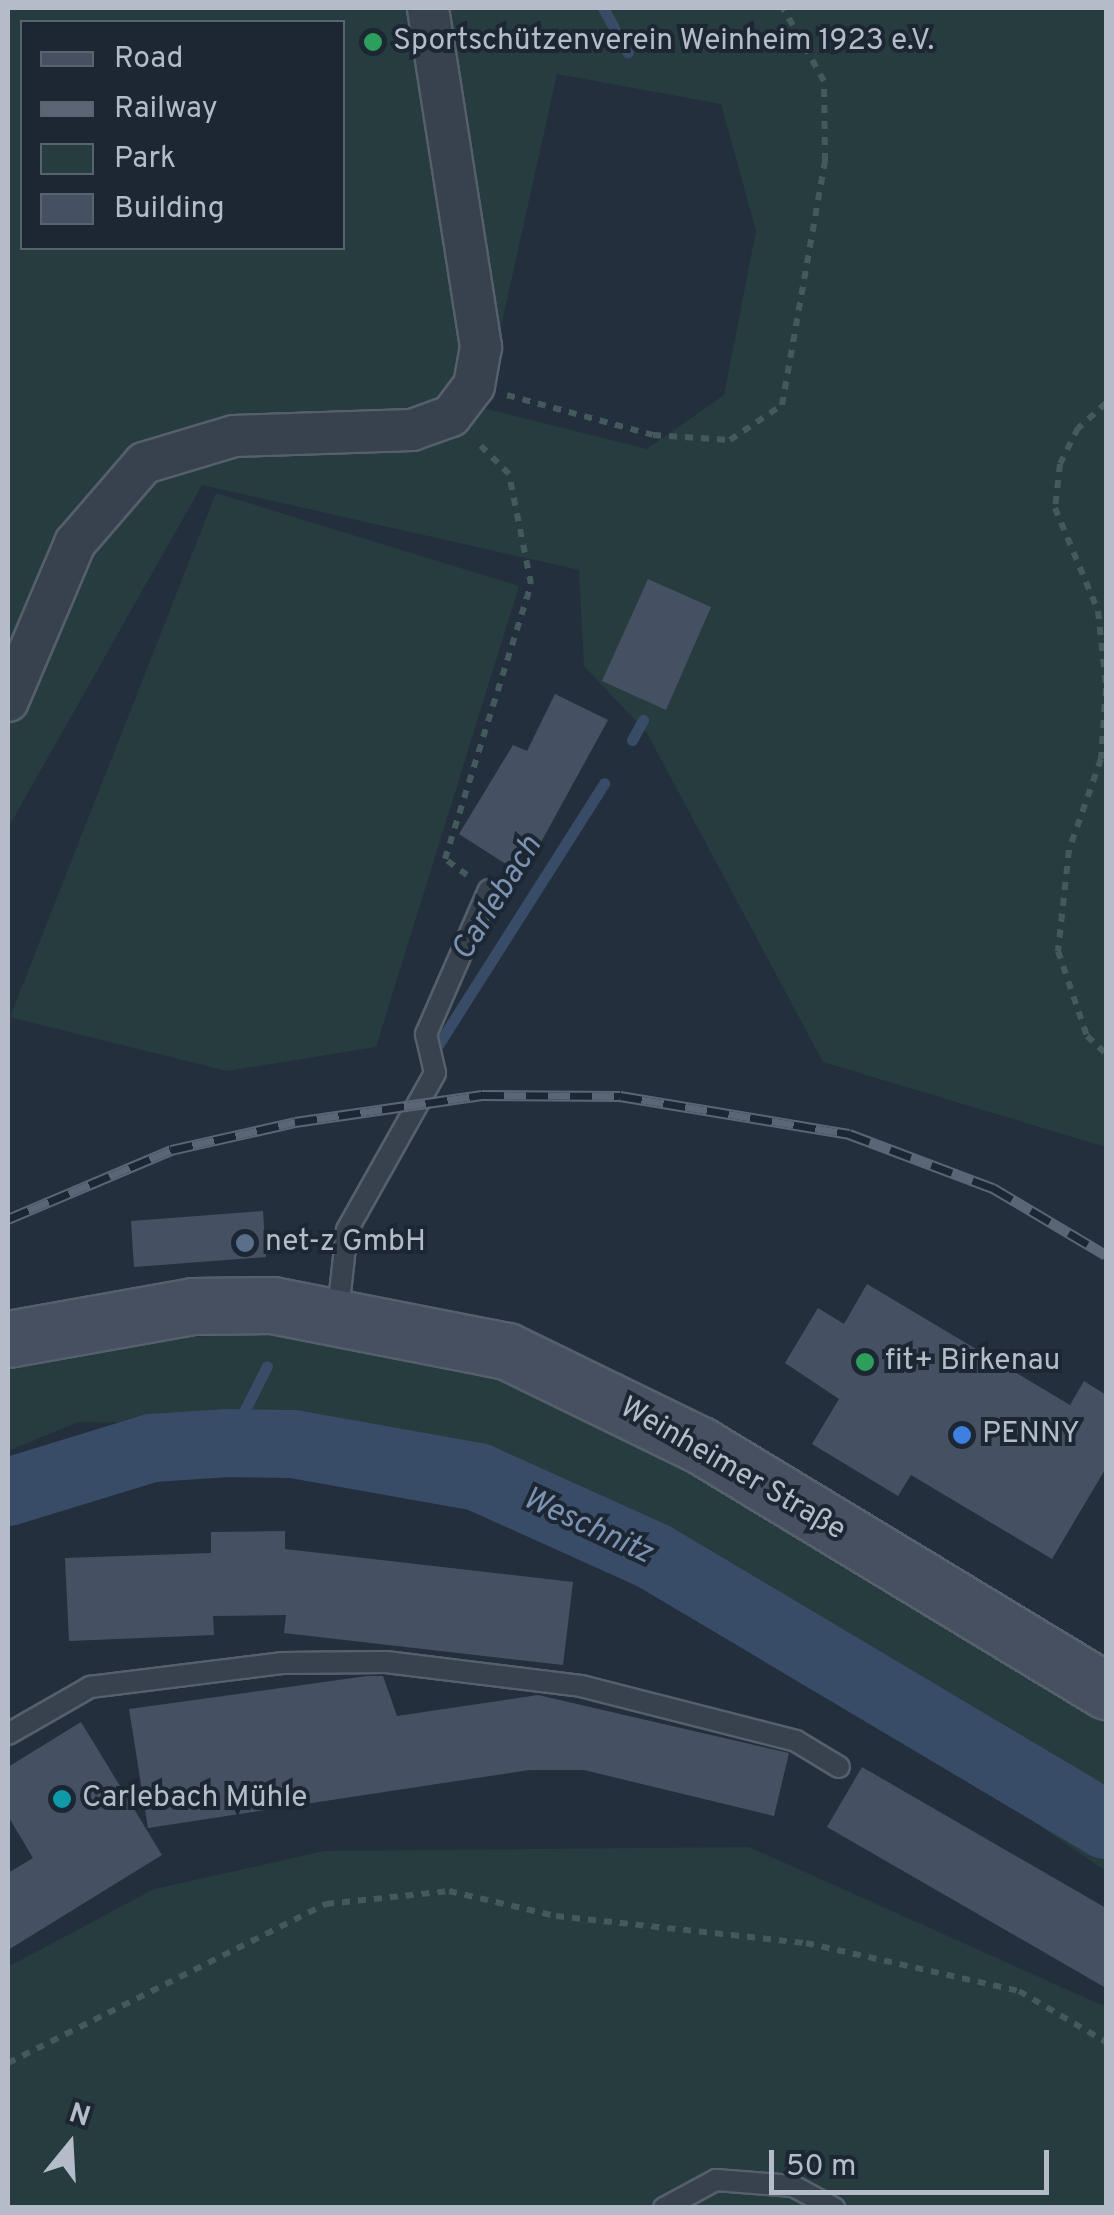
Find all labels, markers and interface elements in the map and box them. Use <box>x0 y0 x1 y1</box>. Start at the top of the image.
legend <box>20 20 345 250</box>
place label: Sportschützenverein Weinheim 1923 e.V. <box>393 24 935 60</box>
marker: Sportschützenverein Weinheim 1923 e.V. <box>362 31 384 53</box>
text: Road <box>114 41 183 78</box>
text: Railway <box>114 91 218 128</box>
text: Park <box>114 141 176 178</box>
text: Building <box>114 191 225 228</box>
water label: Carlebach <box>445 829 551 969</box>
place label: net-z GmbH <box>265 1225 426 1261</box>
marker: net-z GmbH <box>234 1232 256 1254</box>
place label: fit+ Birkenau <box>885 1344 1060 1380</box>
marker: fit+ Birkenau <box>854 1351 876 1373</box>
street label: Weinheimer Straße <box>613 1391 851 1549</box>
place label: PENNY <box>982 1417 1080 1453</box>
marker: PENNY <box>951 1424 973 1446</box>
water label: Weschnitz <box>516 1480 658 1574</box>
place label: Carlebach Mühle <box>82 1781 307 1817</box>
marker: Carlebach Mühle <box>51 1788 73 1810</box>
north arrow <box>20 2095 120 2195</box>
text: N <box>64 2096 94 2137</box>
scale bar <box>774 2130 1054 2192</box>
text: 50 m <box>786 2149 856 2186</box>

